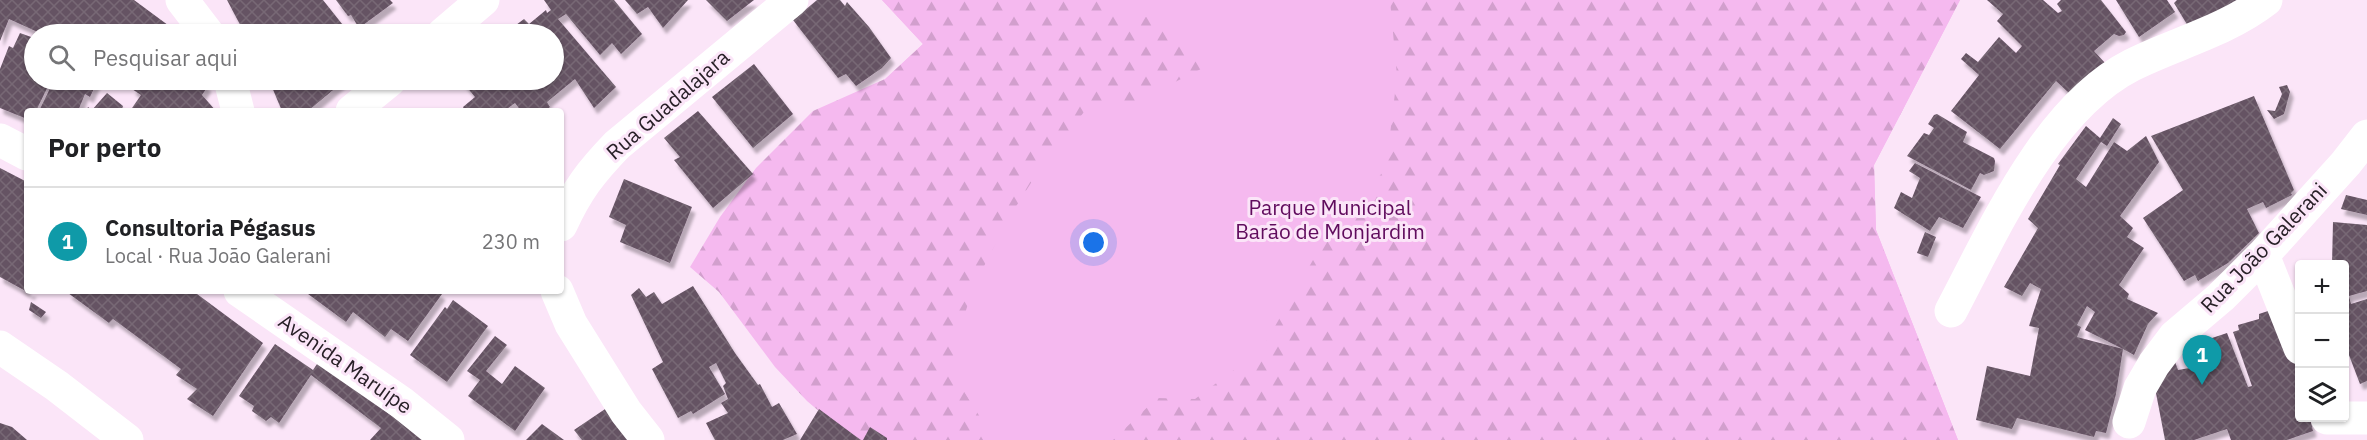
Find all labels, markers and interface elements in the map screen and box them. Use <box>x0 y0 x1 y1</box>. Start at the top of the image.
search box <box>24 24 564 90</box>
icon: search <box>45 41 78 74</box>
text: Pesquisar aqui <box>93 43 238 72</box>
street label: Rua Guadalajara <box>600 43 735 166</box>
text: Por perto <box>48 130 161 164</box>
street label: Rua João Galerani <box>2194 176 2333 319</box>
park label: Parque Municipal Barão de Monjardim <box>1235 193 1425 245</box>
text: Consultoria Pégasus <box>105 213 316 242</box>
text: 1 <box>62 228 74 255</box>
text: 230 m <box>482 228 540 255</box>
your location <box>1079 228 1108 257</box>
text: Local · Rua João Galerani <box>105 242 331 269</box>
map controls <box>2295 260 2349 422</box>
button: + <box>2295 260 2349 314</box>
street label: Avenida Maruípe <box>273 307 418 420</box>
button: − <box>2295 314 2349 368</box>
pin: 1 <box>2182 336 2222 385</box>
button: layers <box>2295 368 2349 422</box>

